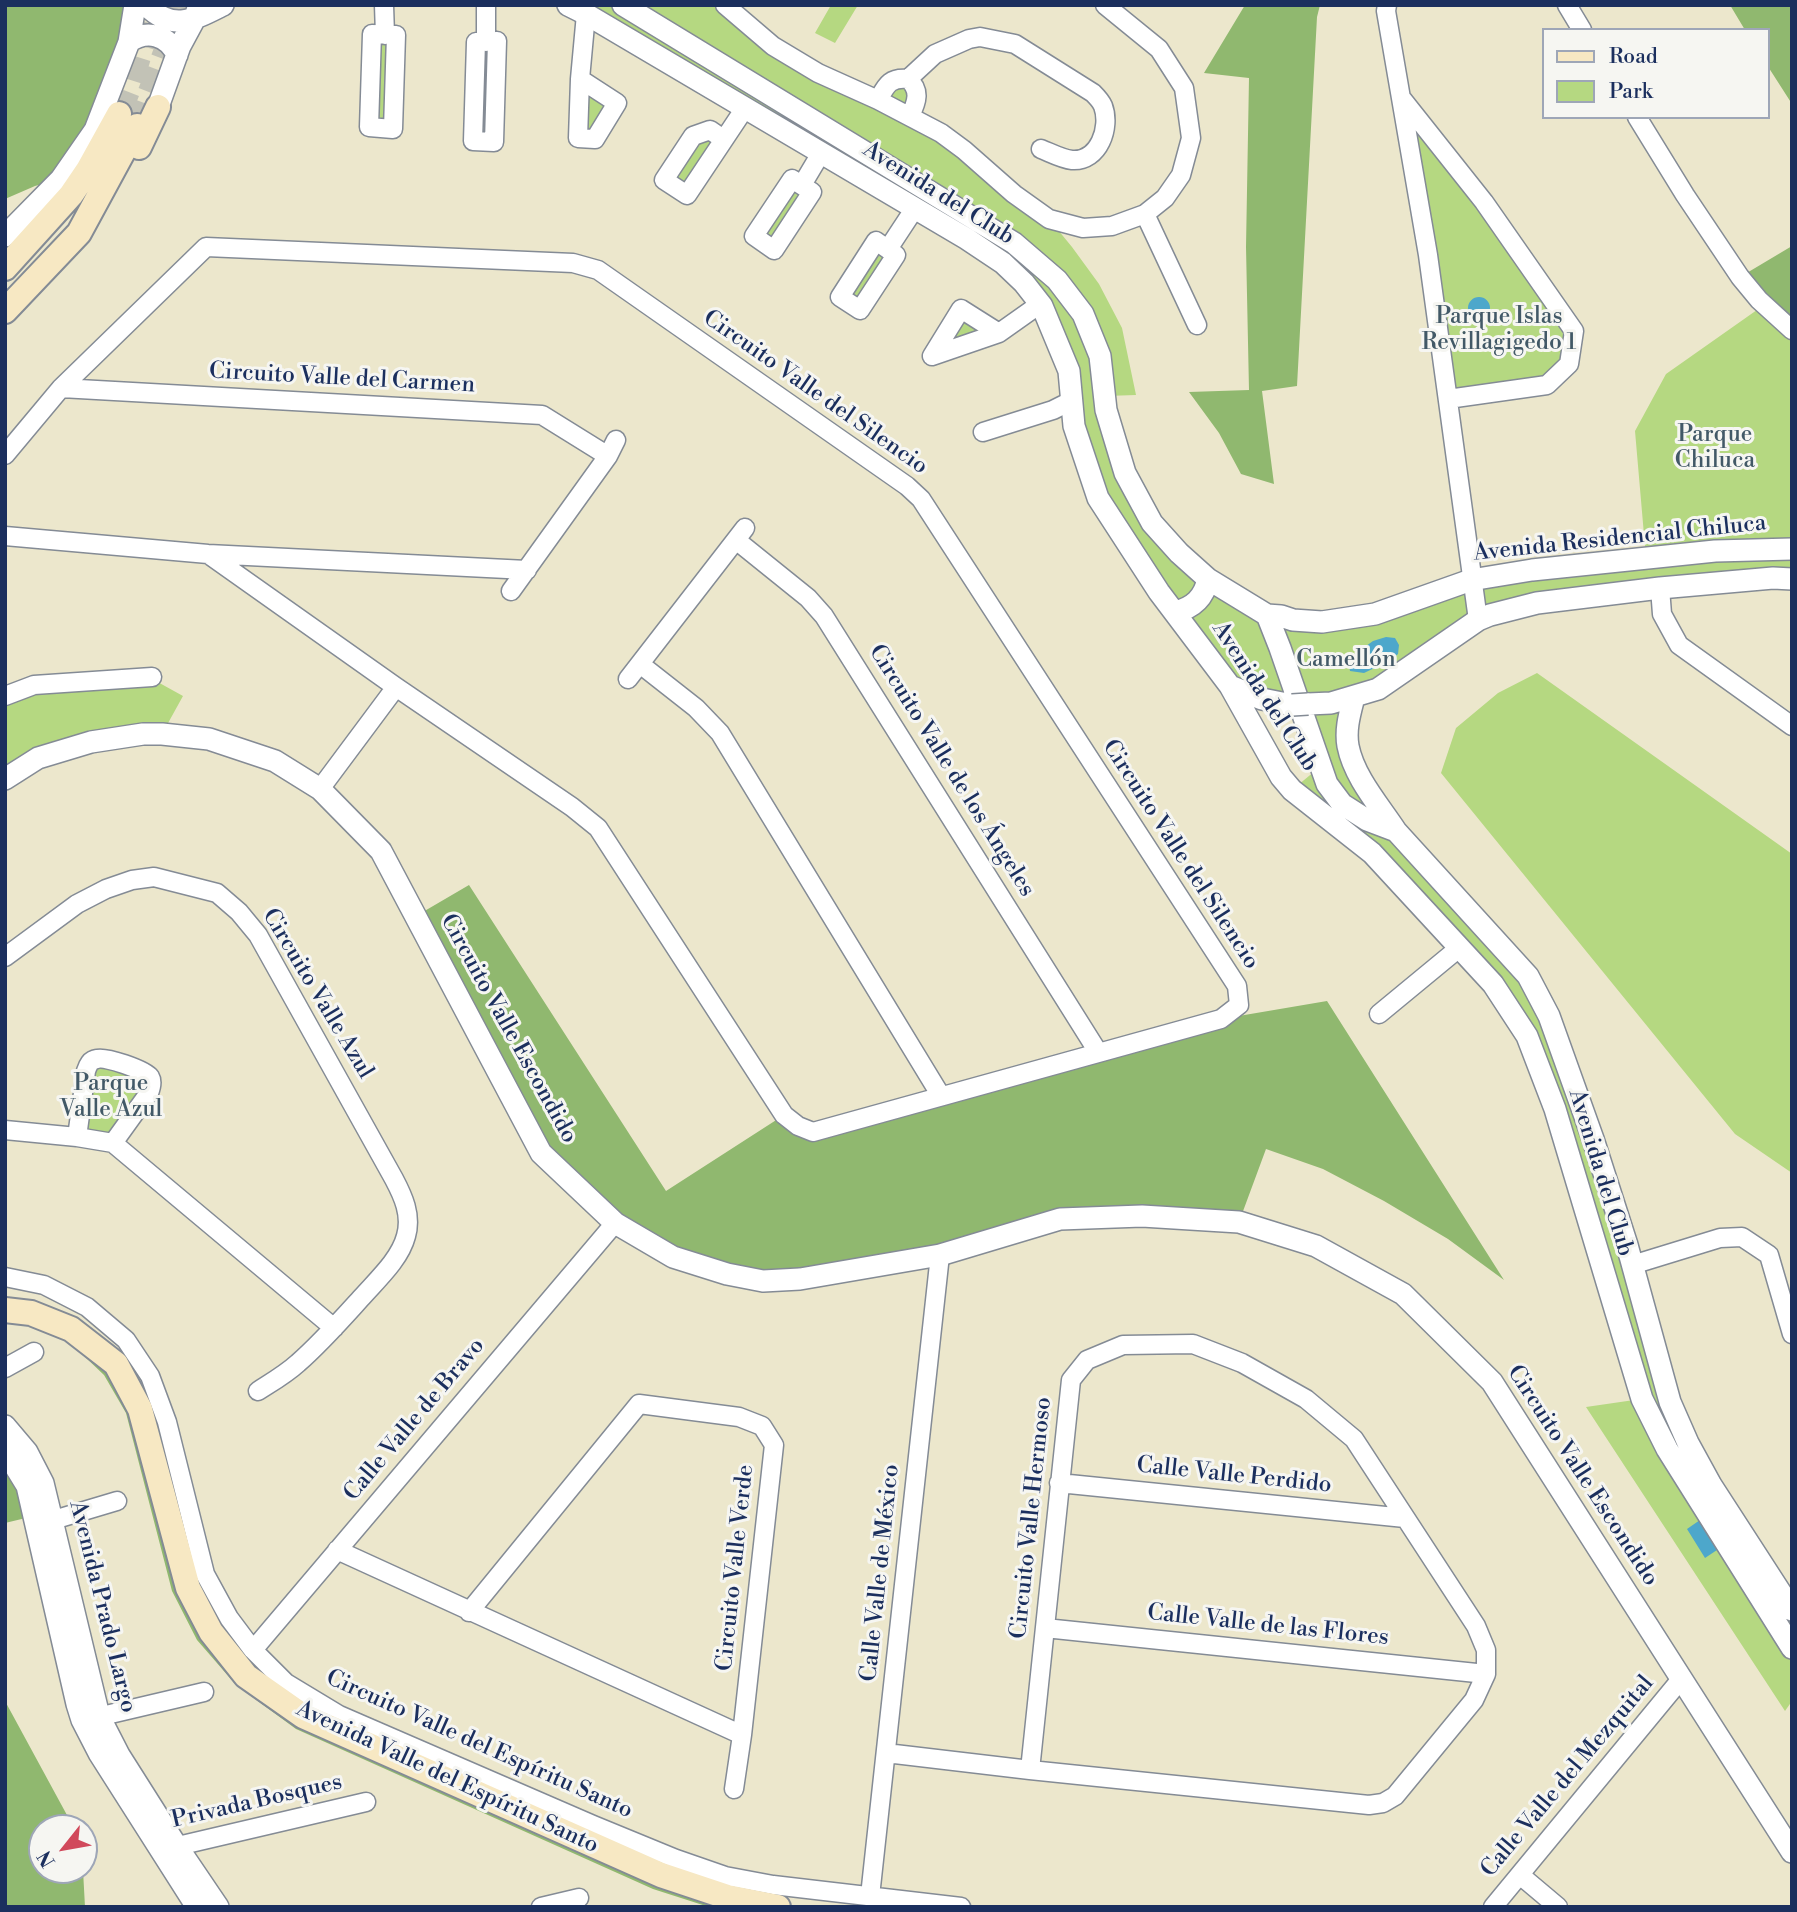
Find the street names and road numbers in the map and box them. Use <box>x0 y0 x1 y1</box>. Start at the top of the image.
street label: Avenida del Club <box>857 136 1019 252</box>
street label: Circuito Valle del Silencio <box>697 305 933 481</box>
street label: Circuito Valle del Carmen <box>208 358 476 400</box>
street label: Avenida Residencial Chiluca <box>1472 510 1768 568</box>
street label: Avenida del Club <box>1205 617 1323 777</box>
street label: Circuito Valle de los Ángeles <box>862 640 1040 902</box>
street label: Circuito Valle del Silencio <box>1095 735 1265 975</box>
street label: Circuito Valle Azul <box>255 904 379 1084</box>
street label: Circuito Valle Escondido <box>433 910 583 1148</box>
street label: Avenida del Club <box>1561 1086 1639 1260</box>
street label: Calle Valle de Bravo <box>339 1333 491 1507</box>
street label: Circuito Valle Escondido <box>1500 1360 1664 1592</box>
street label: Circuito Valle Hermoso <box>1006 1396 1058 1640</box>
street label: Calle Valle Perdido <box>1135 1452 1333 1500</box>
street label: Circuito Valle Verde <box>711 1463 761 1673</box>
street label: Calle Valle de México <box>856 1463 906 1683</box>
street label: Avenida Prado Largo <box>62 1498 142 1716</box>
street label: Calle Valle de las Flores <box>1146 1600 1390 1652</box>
street label: Circuito Valle del Espíritu Santo <box>321 1665 637 1825</box>
street label: Calle Valle del Mezquital <box>1476 1671 1660 1883</box>
street label: Avenida Valle del Espíritu Santo <box>291 1696 603 1860</box>
street label: Privada Bosques <box>169 1769 345 1835</box>

